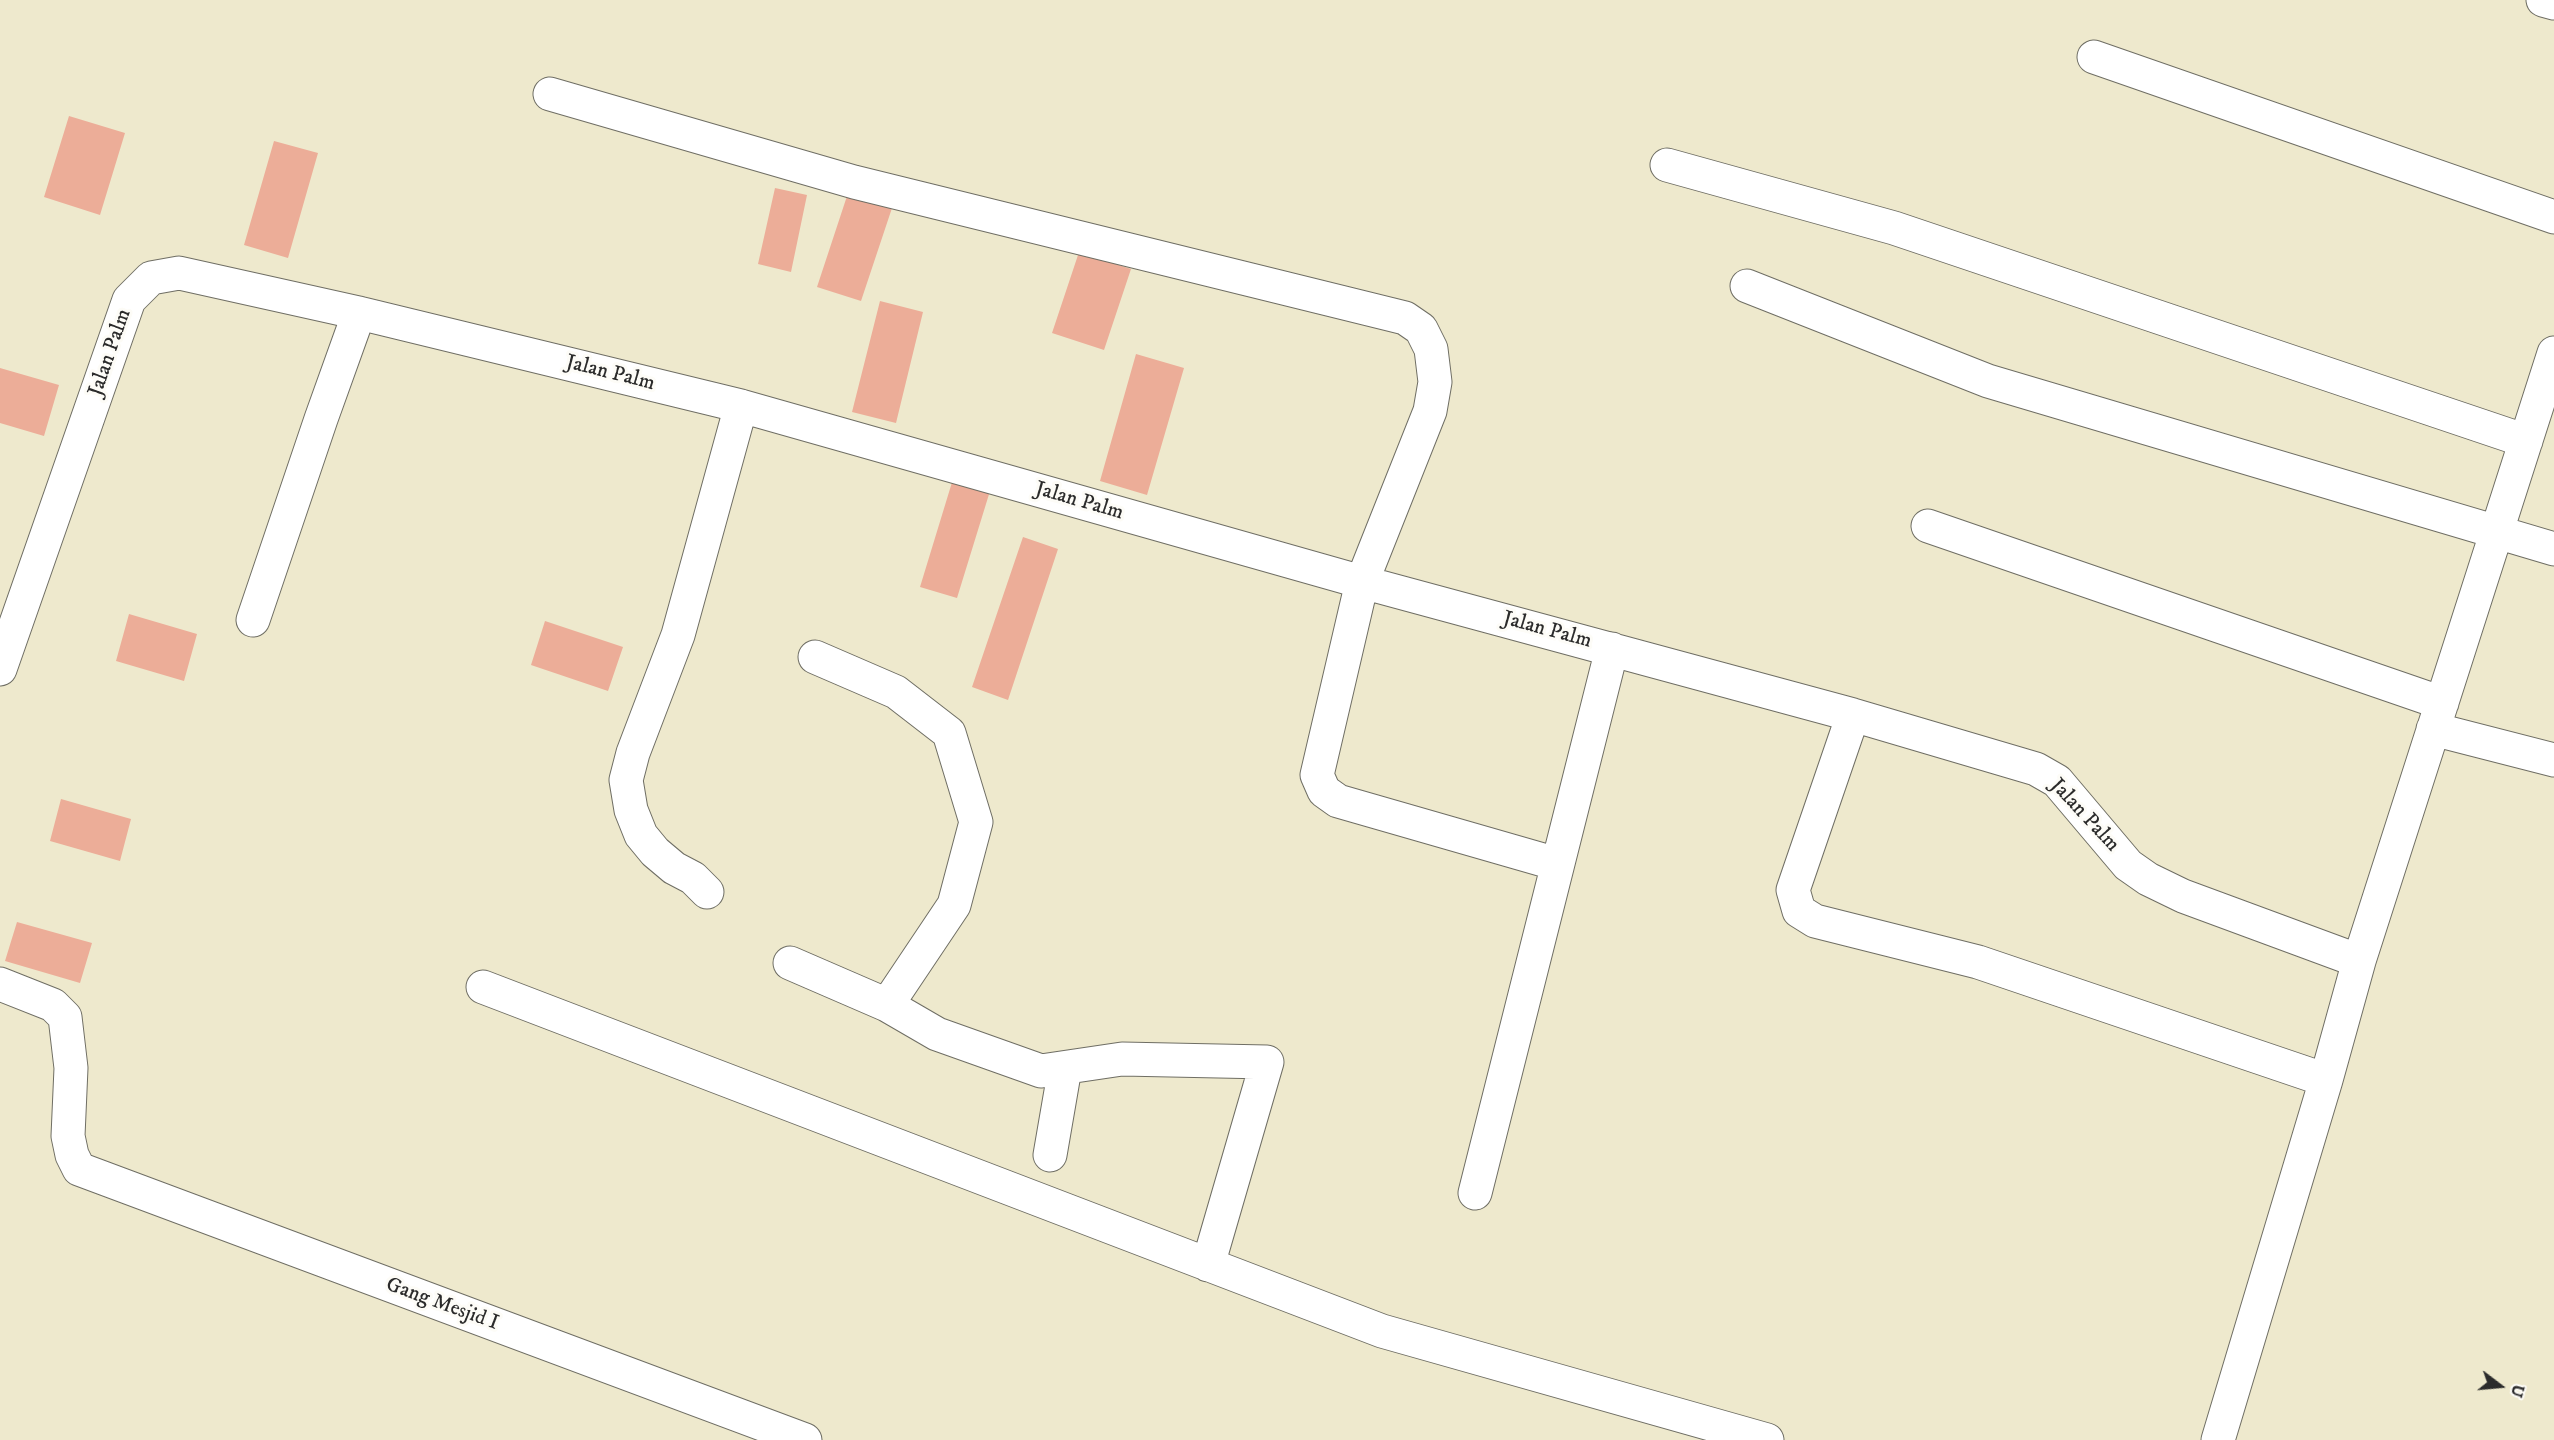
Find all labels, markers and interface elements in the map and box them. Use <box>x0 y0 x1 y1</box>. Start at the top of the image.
street label: Jalan Palm <box>84 306 138 400</box>
street label: Jalan Palm <box>563 351 657 397</box>
street label: Jalan Palm <box>1032 477 1126 527</box>
street label: Jalan Palm <box>1500 607 1594 655</box>
street label: Jalan Palm <box>2044 774 2124 858</box>
street label: Gang Mesjid I <box>382 1273 502 1337</box>
north arrow <box>2470 1356 2530 1416</box>
text: U <box>2506 1382 2529 1400</box>

